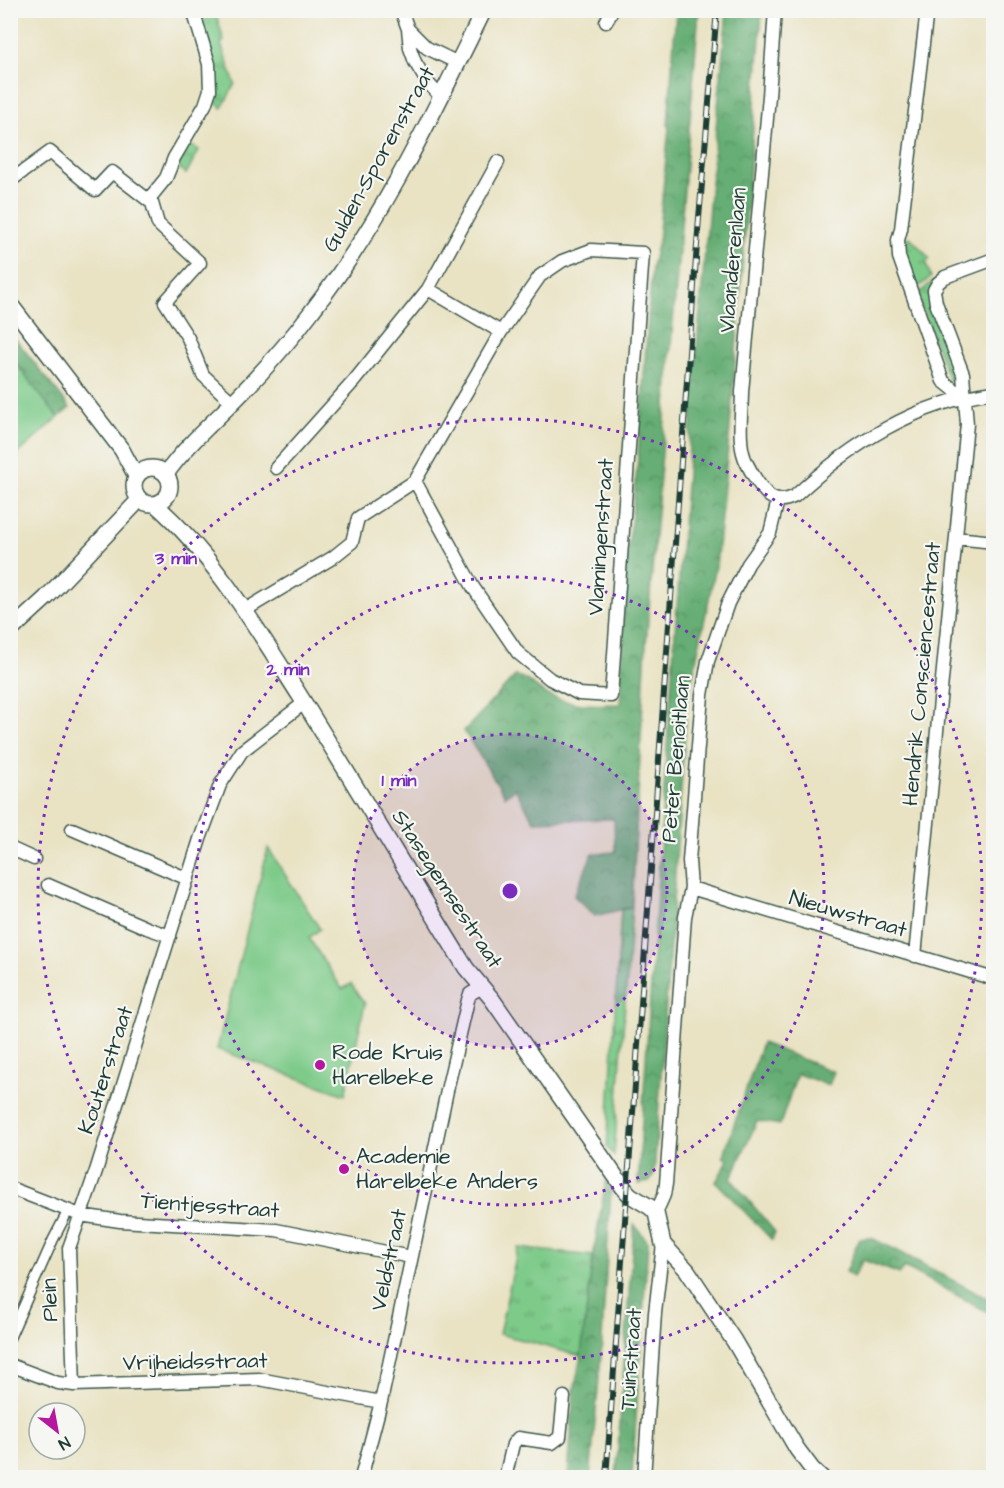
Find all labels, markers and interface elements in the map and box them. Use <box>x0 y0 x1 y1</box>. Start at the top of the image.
street label: Gulden-Sporenstraat <box>315 60 443 257</box>
street label: Vlaanderenlaan <box>711 186 755 334</box>
street label: Vlamingenstraat <box>580 457 623 617</box>
street label: Hendrik Consciencestraat <box>895 541 949 807</box>
text: 3 min <box>154 546 197 571</box>
text: 2 min <box>265 657 310 682</box>
street label: Peter Benoitlaan <box>653 674 699 844</box>
text: 1 min <box>381 768 417 793</box>
street label: Stasegemsestraat <box>383 803 510 975</box>
centre of rings <box>500 881 520 901</box>
street label: Nieuwstraat <box>785 882 911 946</box>
street label: Kouterstraat <box>71 1002 141 1138</box>
place label: Rode Kruis Harelbeke <box>332 1037 443 1093</box>
marker: Rode Kruis Harelbeke <box>313 1058 327 1072</box>
place label: Academie Harelbeke Anders <box>356 1141 538 1197</box>
marker: Academie Harelbeke Anders <box>337 1162 351 1176</box>
street label: Tientjesstraat <box>140 1186 281 1226</box>
street label: Veldstraat <box>363 1206 415 1314</box>
street label: Plein <box>34 1278 66 1322</box>
street label: Tuinstraat <box>612 1307 650 1411</box>
street label: Vrijheidsstraat <box>122 1345 268 1379</box>
north arrow <box>27 1401 87 1461</box>
text: N <box>54 1431 74 1455</box>

